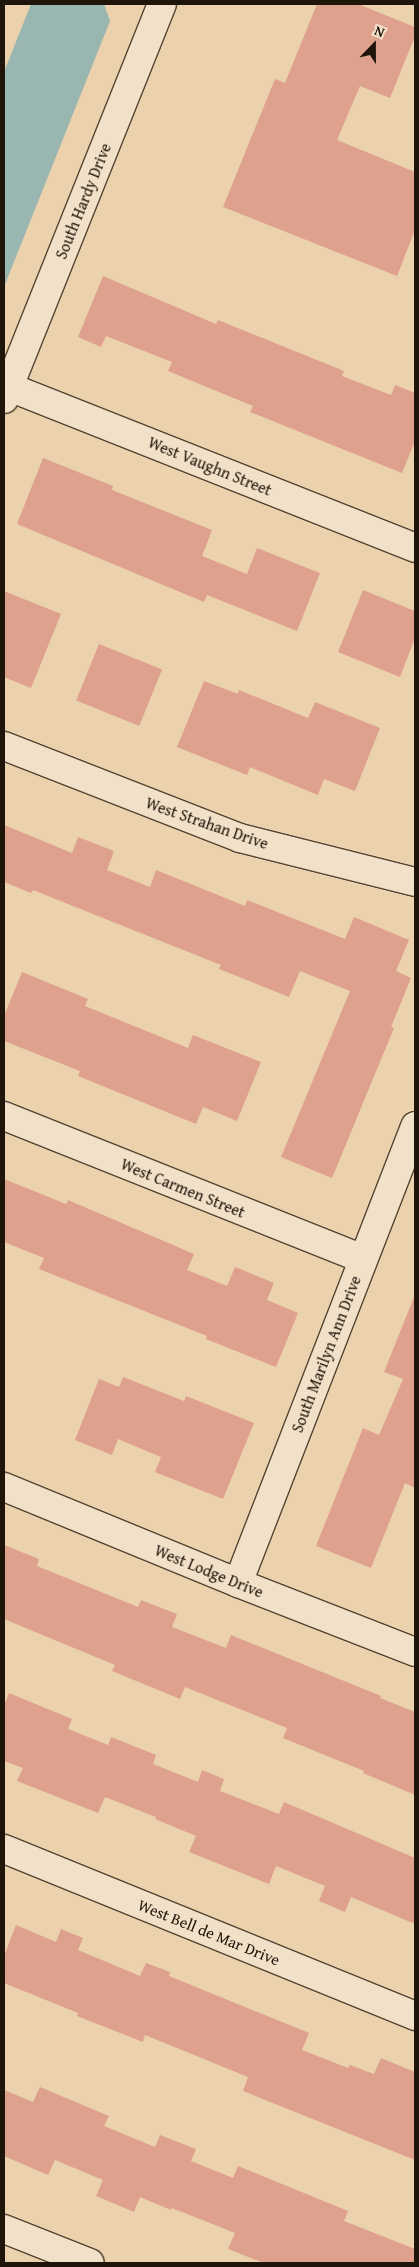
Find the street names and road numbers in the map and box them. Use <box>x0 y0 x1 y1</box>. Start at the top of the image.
street label: South Hardy Drive <box>51 140 115 262</box>
street label: West Vaughn Street <box>145 432 275 500</box>
street label: West Strahan Drive <box>143 793 271 853</box>
street label: West Carmen Street <box>118 1154 248 1222</box>
street label: South Marilyn Ann Drive <box>287 1273 365 1435</box>
street label: West Lodge Drive <box>152 1540 266 1602</box>
street label: West Bell de Mar Drive <box>135 1895 283 1969</box>

